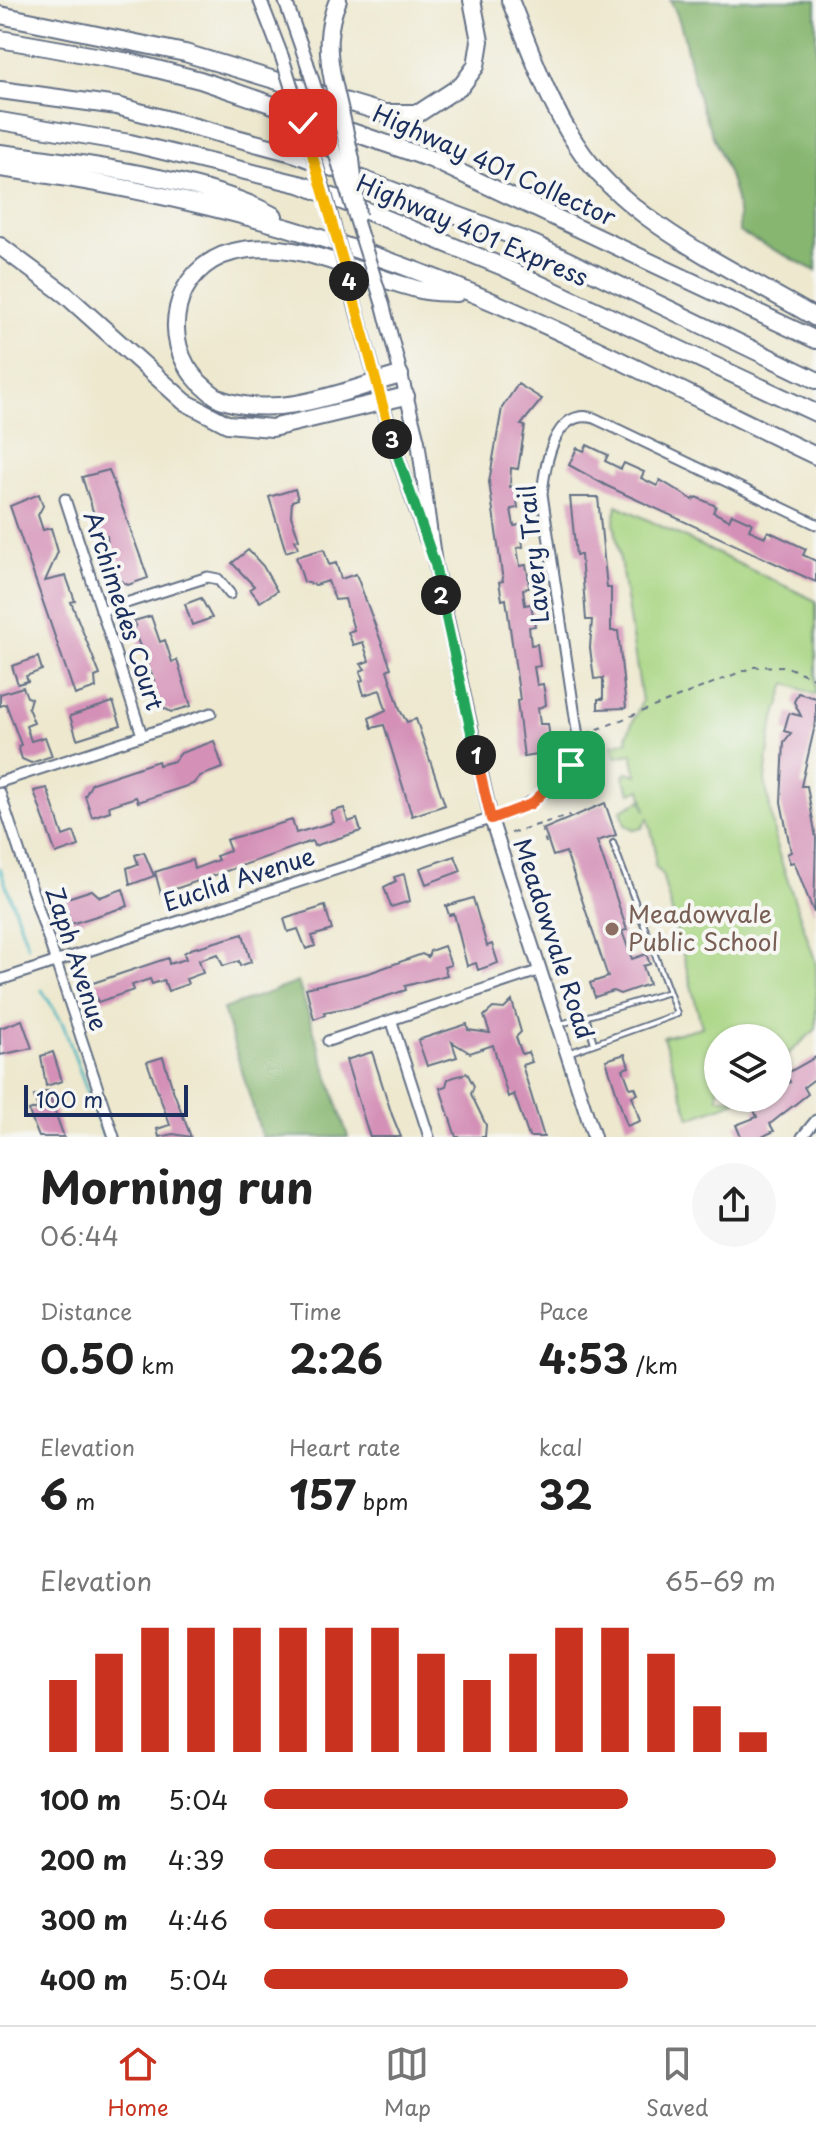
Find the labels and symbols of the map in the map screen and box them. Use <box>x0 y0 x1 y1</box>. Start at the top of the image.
pin <box>269 89 337 157</box>
street label: Highway 401 Collector <box>368 94 623 234</box>
street label: Highway 401 Express <box>351 164 594 294</box>
pin: 4 <box>329 261 369 301</box>
pin: 3 <box>372 419 412 459</box>
street label: Lavery Trail <box>507 483 557 625</box>
street label: Archimedes Court <box>76 506 174 715</box>
pin: 2 <box>421 575 461 615</box>
pin <box>537 731 605 799</box>
pin: 1 <box>456 735 496 775</box>
street label: Meadowvale Road <box>505 833 604 1043</box>
street label: Euclid Avenue <box>158 837 319 919</box>
street label: Zaph Avenue <box>38 882 118 1035</box>
place label: Meadowvale Public School <box>628 895 778 959</box>
marker: Meadowvale Public School <box>603 920 621 938</box>
scale bar <box>24 1081 188 1117</box>

